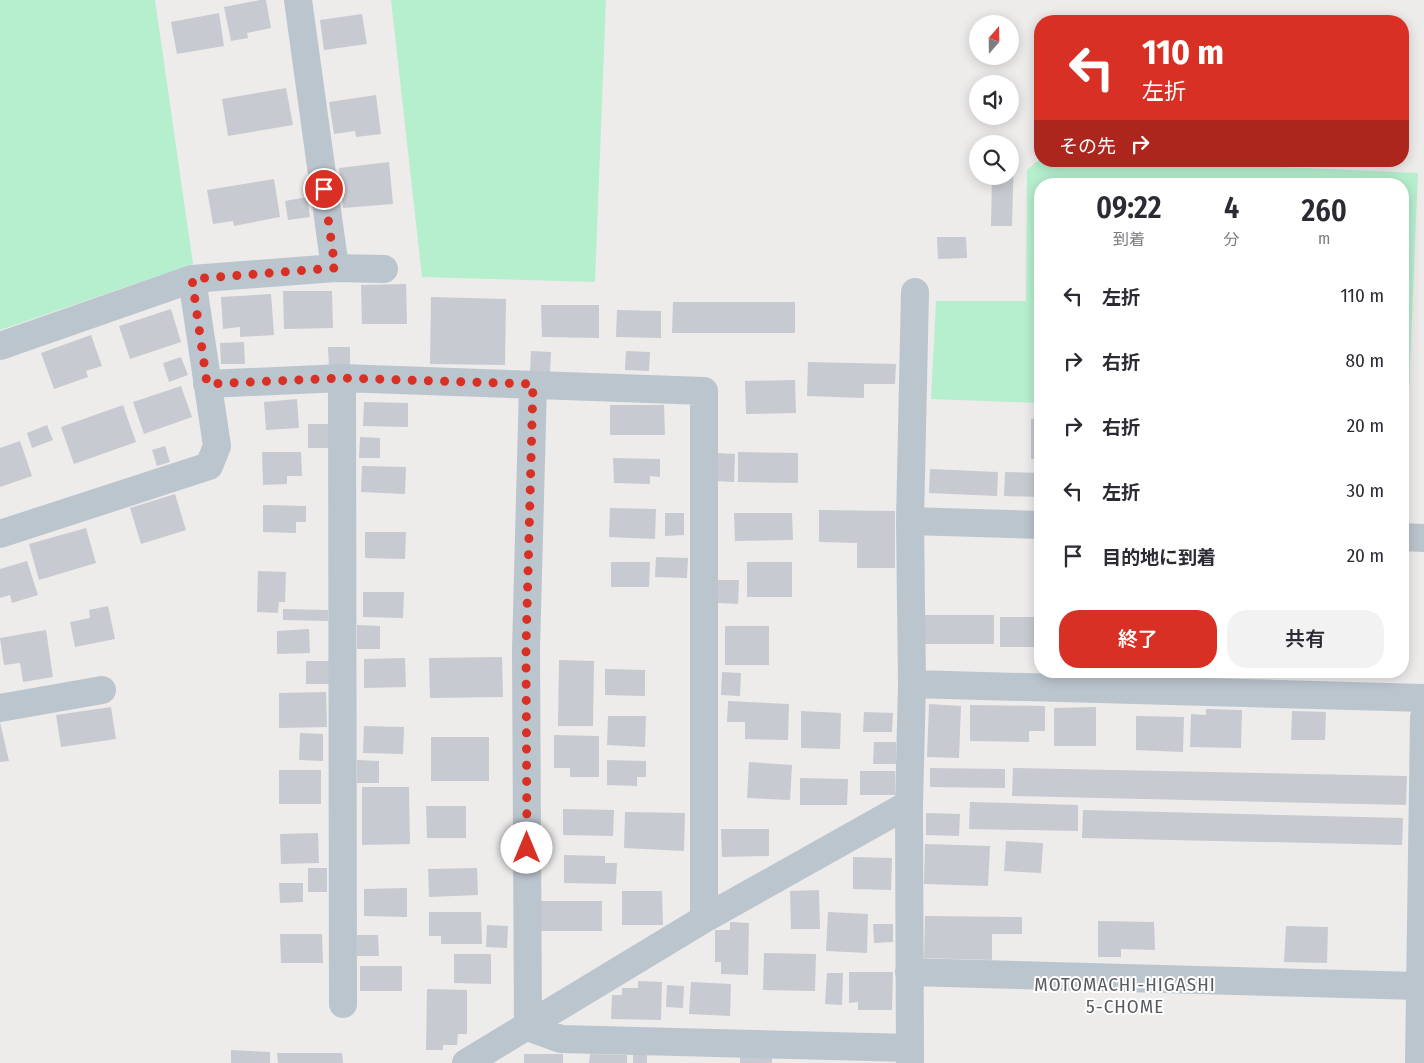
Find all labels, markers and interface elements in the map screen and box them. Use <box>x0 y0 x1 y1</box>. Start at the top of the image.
north arrow <box>969 15 1019 65</box>
map controls <box>969 15 1019 185</box>
text: 110 m <box>1142 31 1224 73</box>
icon: left <box>1059 35 1124 100</box>
button: sound <box>969 75 1019 125</box>
text: 左折 <box>1142 78 1186 105</box>
icon: right <box>1126 130 1154 158</box>
button: search <box>969 135 1019 185</box>
text: その先 <box>1059 135 1116 158</box>
pin <box>303 168 345 210</box>
icon: arrive <box>310 175 338 203</box>
text: 09:22 <box>1096 190 1162 226</box>
text: 4 <box>1224 190 1239 226</box>
text: 260 <box>1302 193 1347 229</box>
text: m <box>1318 229 1330 248</box>
text: 到着 <box>1113 230 1145 249</box>
text: 分 <box>1224 230 1240 249</box>
icon: left <box>1059 282 1087 310</box>
text: 110 m <box>1340 284 1384 307</box>
text: 左折 <box>1102 286 1140 309</box>
icon: right <box>1059 347 1087 375</box>
text: 80 m <box>1346 349 1384 372</box>
text: 右折 <box>1102 351 1140 374</box>
icon: right <box>1059 412 1087 440</box>
text: 20 m <box>1347 414 1384 437</box>
text: 右折 <box>1102 416 1140 439</box>
icon: left <box>1059 477 1087 505</box>
text: 30 m <box>1346 479 1384 502</box>
text: 左折 <box>1102 481 1140 504</box>
icon: arrive <box>1059 542 1087 570</box>
text: 20 m <box>1347 544 1384 567</box>
text: 目的地に到着 <box>1102 546 1216 569</box>
button: 終了 <box>1059 610 1217 668</box>
button: 共有 <box>1227 610 1384 668</box>
position arrow <box>500 821 552 873</box>
district label: MOTOMACHI-HIGASHI 5-CHOME <box>1034 973 1216 1018</box>

